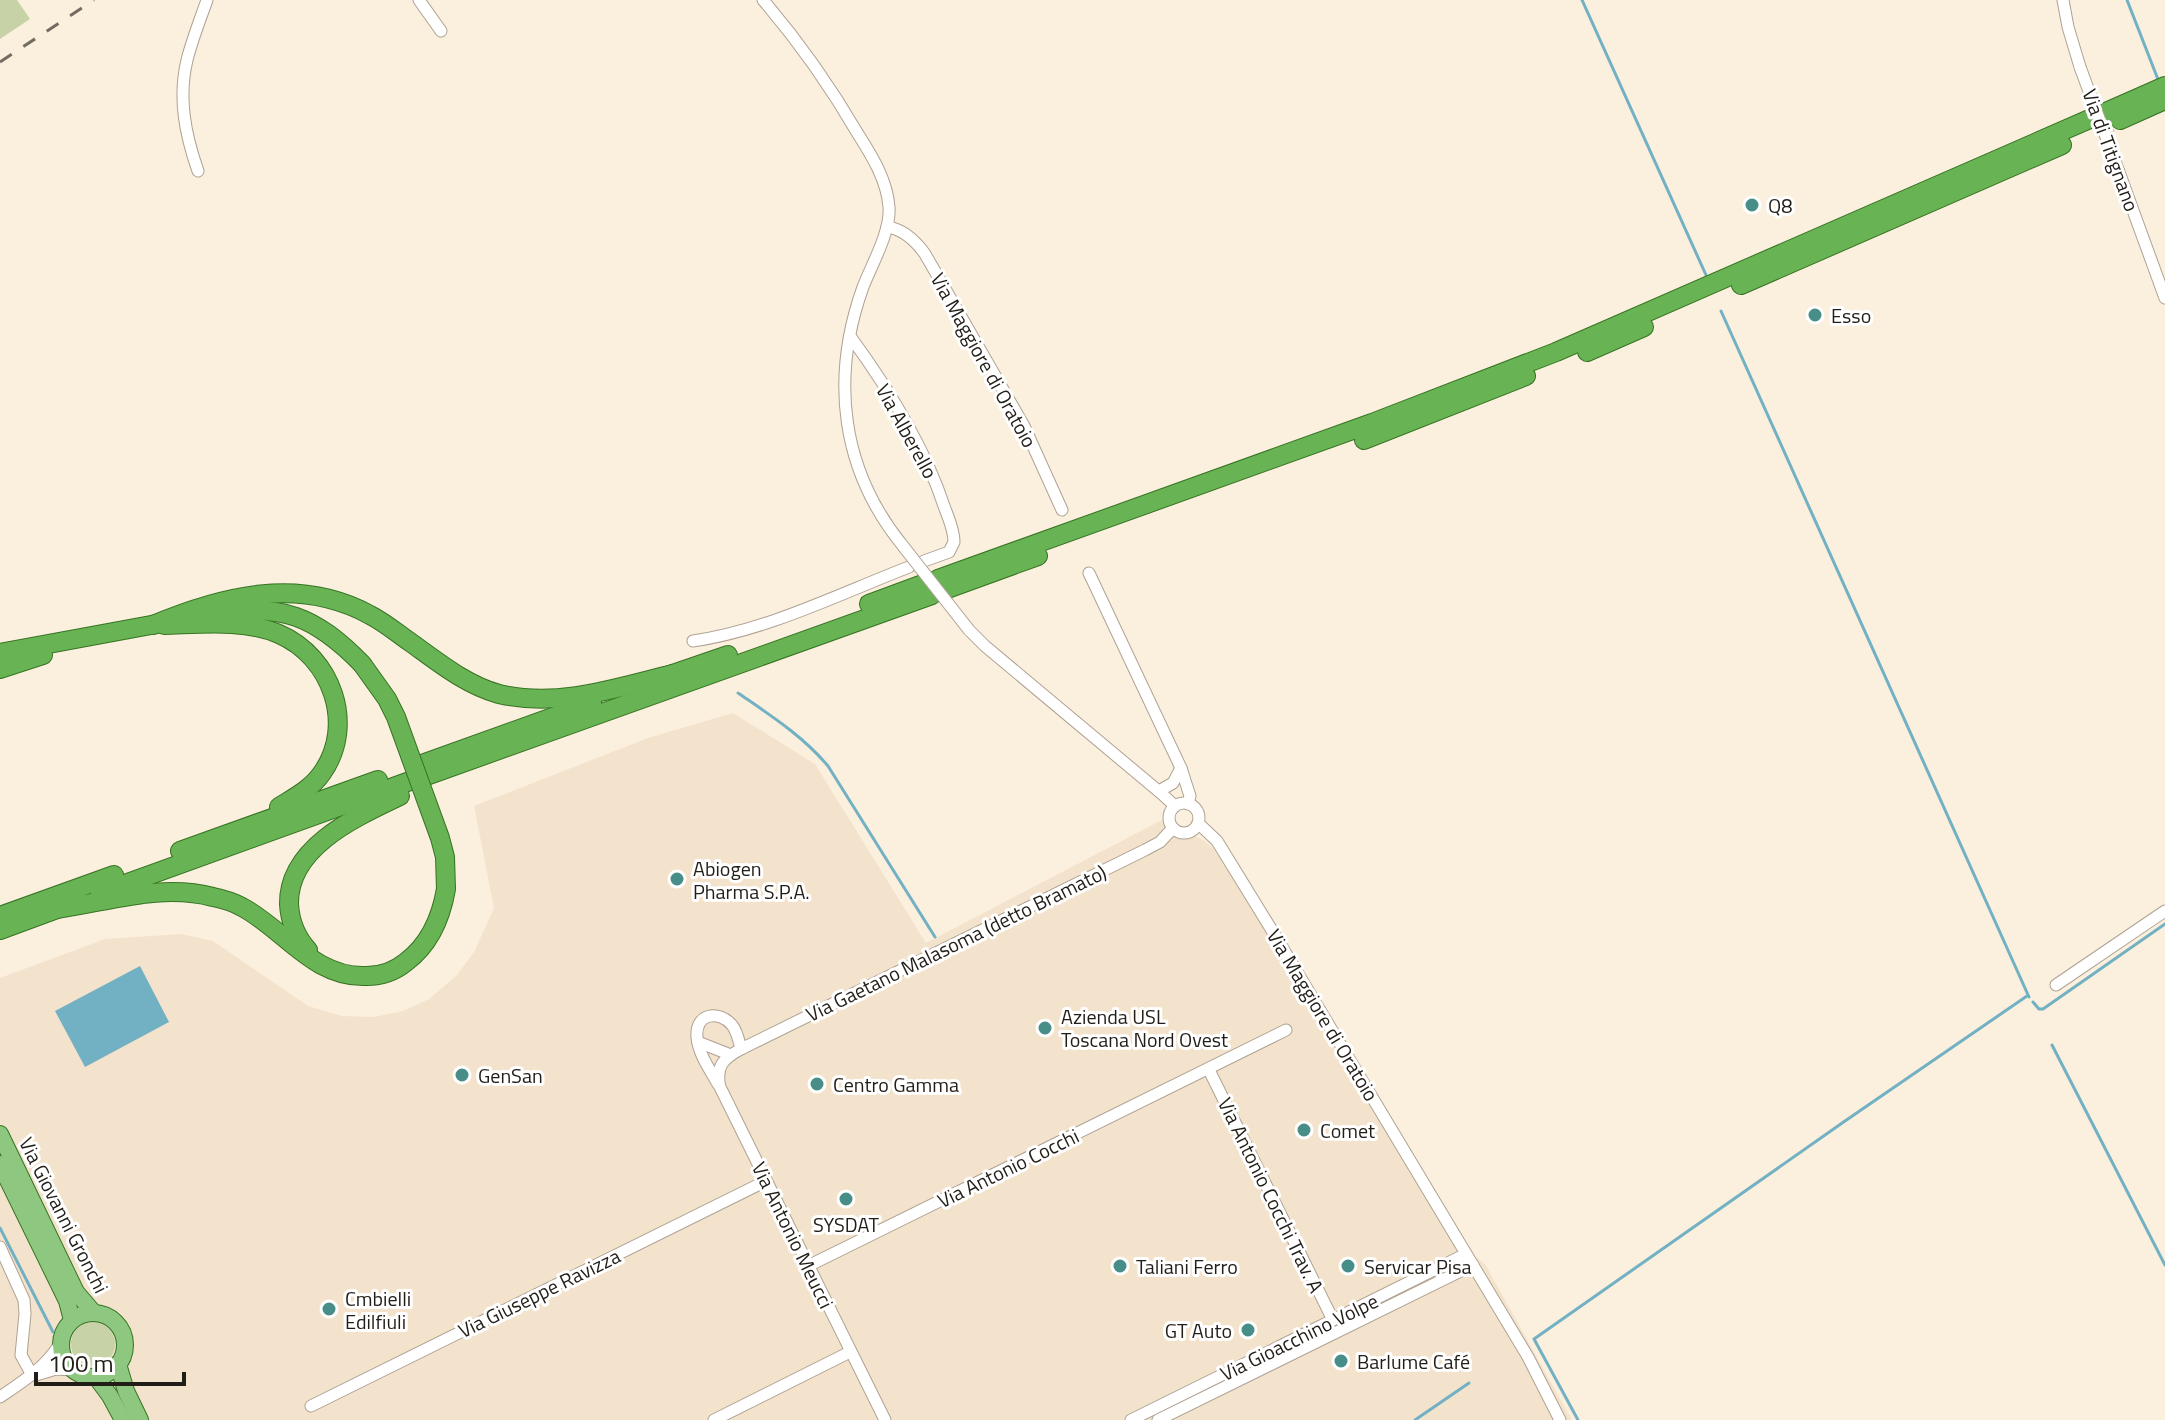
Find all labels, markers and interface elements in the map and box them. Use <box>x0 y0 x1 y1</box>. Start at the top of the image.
street label: Via di Titignano <box>2074 84 2148 216</box>
place label: Q8 <box>1768 190 1792 221</box>
marker: Q8 <box>1743 196 1761 214</box>
street label: Via Maggiore di Oratoio <box>923 267 1045 453</box>
place label: Esso <box>1831 300 1871 331</box>
marker: Esso <box>1806 306 1824 324</box>
street label: Via Alberello <box>868 378 946 484</box>
place label: Abiogen Pharma S.P.A. <box>693 853 810 907</box>
street label: Via Gaetano Malasoma (detto Bramato) <box>800 857 1112 1029</box>
marker: Abiogen Pharma S.P.A. <box>668 870 686 888</box>
street label: Via Maggiore di Oratoio <box>1259 923 1387 1107</box>
place label: Azienda USL Toscana Nord Ovest <box>1061 1001 1228 1055</box>
marker: Azienda USL Toscana Nord Ovest <box>1036 1019 1054 1037</box>
place label: GenSan <box>478 1060 543 1091</box>
marker: GenSan <box>453 1066 471 1084</box>
place label: Centro Gamma <box>833 1069 959 1100</box>
marker: Centro Gamma <box>808 1075 826 1093</box>
street label: Via Antonio Cocchi Trav. A <box>1210 1092 1332 1298</box>
place label: Comet <box>1320 1115 1375 1146</box>
street label: Via Antonio Cocchi <box>932 1120 1084 1216</box>
marker: Comet <box>1295 1121 1313 1139</box>
street label: Via Giovanni Gronchi <box>11 1132 117 1298</box>
street label: Via Antonio Meucci <box>744 1156 842 1314</box>
marker: SYSDAT <box>837 1190 855 1208</box>
place label: SYSDAT <box>813 1209 879 1240</box>
street label: Via Giuseppe Ravizza <box>453 1240 625 1346</box>
place label: Taliani Ferro <box>1136 1251 1238 1282</box>
place label: Servicar Pisa <box>1364 1251 1471 1282</box>
marker: Taliani Ferro <box>1111 1257 1129 1275</box>
marker: Servicar Pisa <box>1339 1257 1357 1275</box>
place label: Cmbielli Edilfiuli <box>345 1283 411 1337</box>
street label: Via Gioacchino Volpe <box>1215 1285 1383 1389</box>
marker: Cmbielli Edilfiuli <box>320 1300 338 1318</box>
place label: GT Auto <box>1165 1315 1232 1346</box>
marker: GT Auto <box>1239 1321 1257 1339</box>
scale bar <box>36 1336 184 1386</box>
text: 100 m <box>48 1345 114 1381</box>
place label: Barlume Café <box>1357 1346 1470 1377</box>
marker: Barlume Café <box>1332 1352 1350 1370</box>

